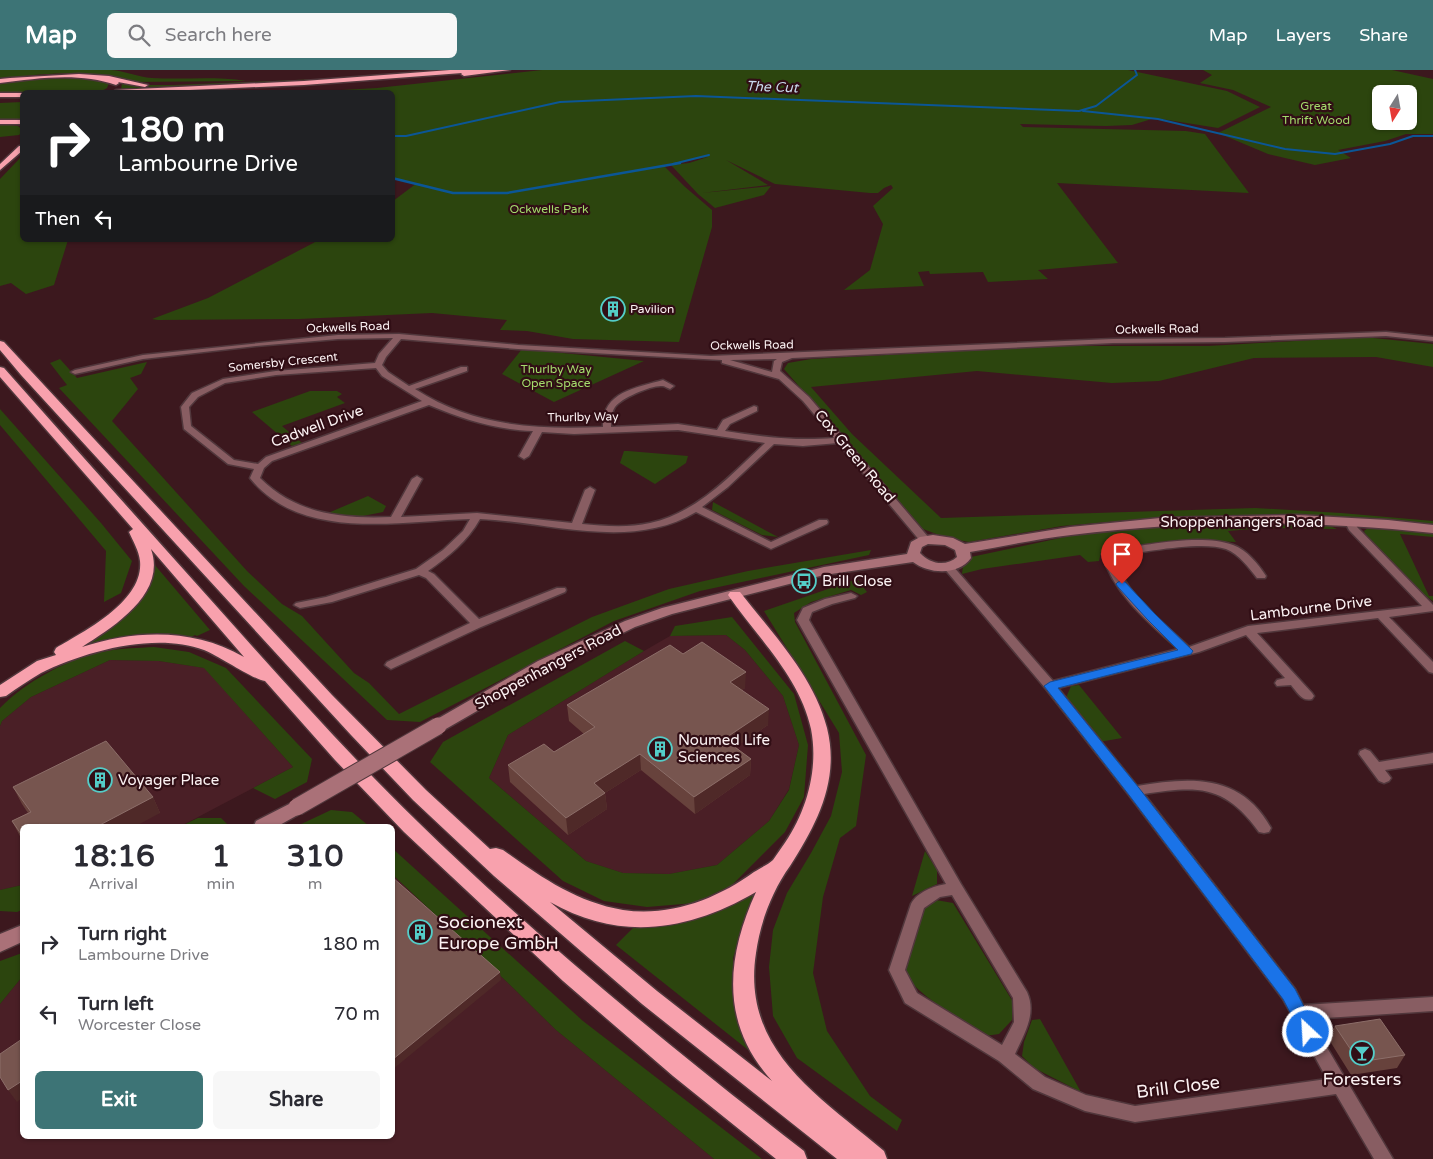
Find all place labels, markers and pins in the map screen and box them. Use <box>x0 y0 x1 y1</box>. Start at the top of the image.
building icon: Pavilion <box>600 296 626 322</box>
place label: Pavilion <box>630 302 674 316</box>
pin <box>1101 533 1143 584</box>
bus stop icon: Brill Close <box>791 568 817 594</box>
place label: Brill Close <box>822 572 892 590</box>
place label: Noumed Life Sciences <box>678 731 770 766</box>
building icon: Noumed Life Sciences <box>647 736 673 762</box>
building icon: Voyager Place <box>87 767 113 793</box>
place label: Voyager Place <box>118 771 219 789</box>
place label: Socionext Europe GmbH <box>438 911 559 954</box>
building icon: Socionext Europe GmbH <box>407 919 433 945</box>
bar icon: Foresters <box>1349 1040 1375 1066</box>
place label: Foresters <box>1322 1068 1402 1090</box>

